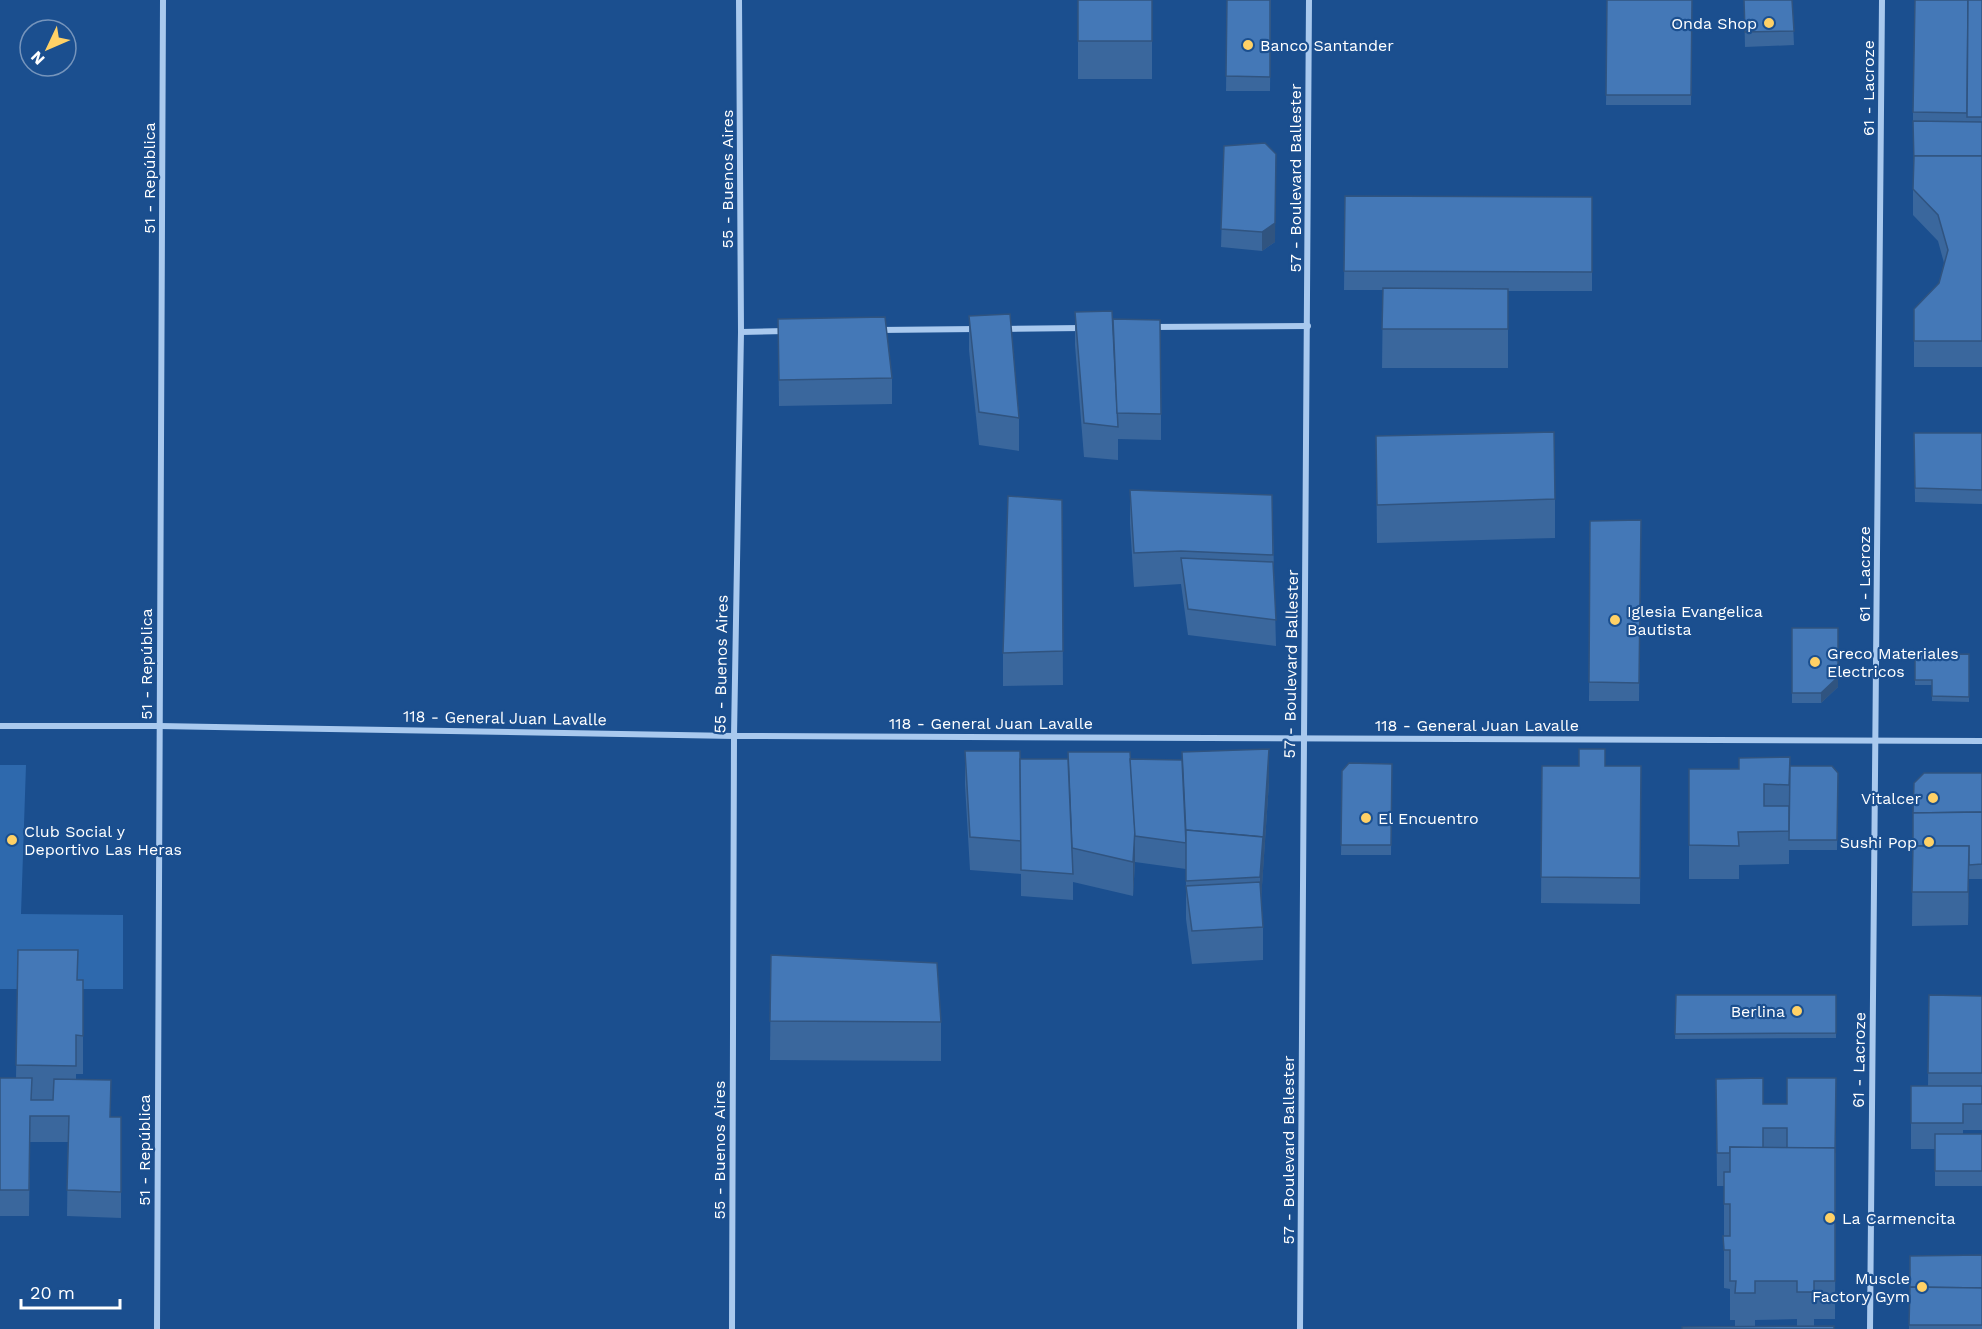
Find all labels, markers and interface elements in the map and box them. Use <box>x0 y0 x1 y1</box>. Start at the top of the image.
place label: Onda Shop <box>1671 14 1757 33</box>
marker: Onda Shop <box>1762 16 1776 30</box>
north arrow <box>18 18 78 78</box>
place label: Banco Santander <box>1260 36 1394 55</box>
marker: Banco Santander <box>1241 38 1255 52</box>
street label: 61 - Lacroze <box>1859 40 1878 136</box>
text: N <box>27 47 49 69</box>
street label: 57 - Boulevard Ballester <box>1286 83 1305 273</box>
street label: 55 - Buenos Aires <box>718 110 737 248</box>
street label: 51 - República <box>140 122 159 234</box>
street label: 61 - Lacroze <box>1855 526 1874 622</box>
street label: 57 - Boulevard Ballester <box>1280 569 1302 759</box>
street label: 55 - Buenos Aires <box>710 594 732 734</box>
place label: Iglesia Evangelica Bautista <box>1627 602 1763 639</box>
street label: 51 - República <box>137 608 156 720</box>
marker: Iglesia Evangelica Bautista <box>1608 613 1622 627</box>
place label: Greco Materiales Electricos <box>1827 644 1959 681</box>
marker: Greco Materiales Electricos <box>1808 655 1822 669</box>
street label: 118 - General Juan Lavalle <box>403 707 607 729</box>
street label: 118 - General Juan Lavalle <box>889 714 1093 733</box>
street label: 118 - General Juan Lavalle <box>1375 716 1579 735</box>
place label: Vitalcer <box>1861 789 1921 808</box>
marker: Vitalcer <box>1926 791 1940 805</box>
place label: El Encuentro <box>1378 809 1479 828</box>
marker: El Encuentro <box>1359 811 1373 825</box>
place label: Club Social y Deportivo Las Heras <box>24 822 182 859</box>
marker: Club Social y Deportivo Las Heras <box>5 833 19 847</box>
place label: Sushi Pop <box>1840 833 1917 852</box>
marker: Sushi Pop <box>1922 835 1936 849</box>
place label: Berlina <box>1731 1002 1785 1021</box>
marker: Berlina <box>1790 1004 1804 1018</box>
street label: 61 - Lacroze <box>1849 1012 1869 1108</box>
street label: 57 - Boulevard Ballester <box>1279 1055 1298 1245</box>
street label: 55 - Buenos Aires <box>710 1081 729 1219</box>
street label: 51 - República <box>135 1094 154 1206</box>
place label: La Carmencita <box>1842 1209 1956 1228</box>
marker: La Carmencita <box>1823 1211 1837 1225</box>
place label: Muscle Factory Gym <box>1812 1269 1910 1306</box>
scale bar <box>21 1272 120 1310</box>
marker: Muscle Factory Gym <box>1915 1280 1929 1294</box>
text: 20 m <box>30 1282 75 1303</box>

